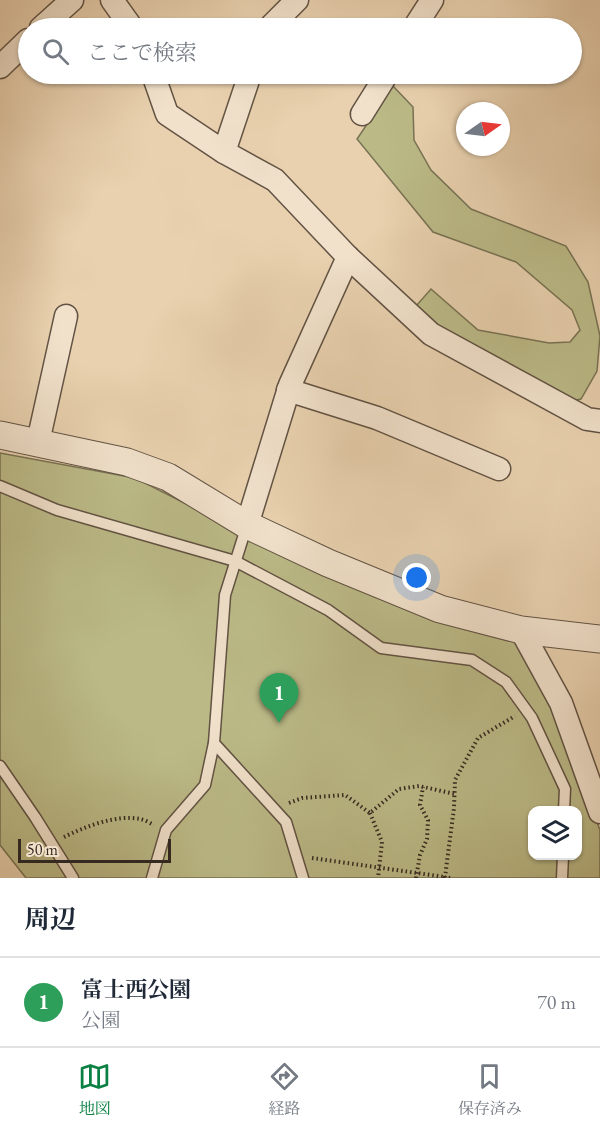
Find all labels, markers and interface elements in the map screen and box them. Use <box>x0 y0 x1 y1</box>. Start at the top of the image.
search box <box>18 18 582 84</box>
icon: search <box>39 35 72 68</box>
text: ここで検索 <box>87 38 197 67</box>
north arrow <box>456 102 510 156</box>
your location <box>402 563 431 592</box>
pin: 1 <box>260 674 298 723</box>
map controls <box>528 806 582 860</box>
button: layers <box>528 806 582 860</box>
scale bar <box>18 836 171 864</box>
text: 50 m <box>27 839 58 860</box>
text: 周辺 <box>24 902 76 936</box>
text: 富士西公園 <box>81 975 191 1004</box>
text: 1 <box>38 989 49 1015</box>
text: 70 m <box>537 989 576 1015</box>
text: 公園 <box>81 1007 121 1033</box>
tab: 地図 <box>78 1060 111 1119</box>
tab: 経路 <box>268 1060 301 1119</box>
tab: 保存済み <box>458 1060 522 1119</box>

